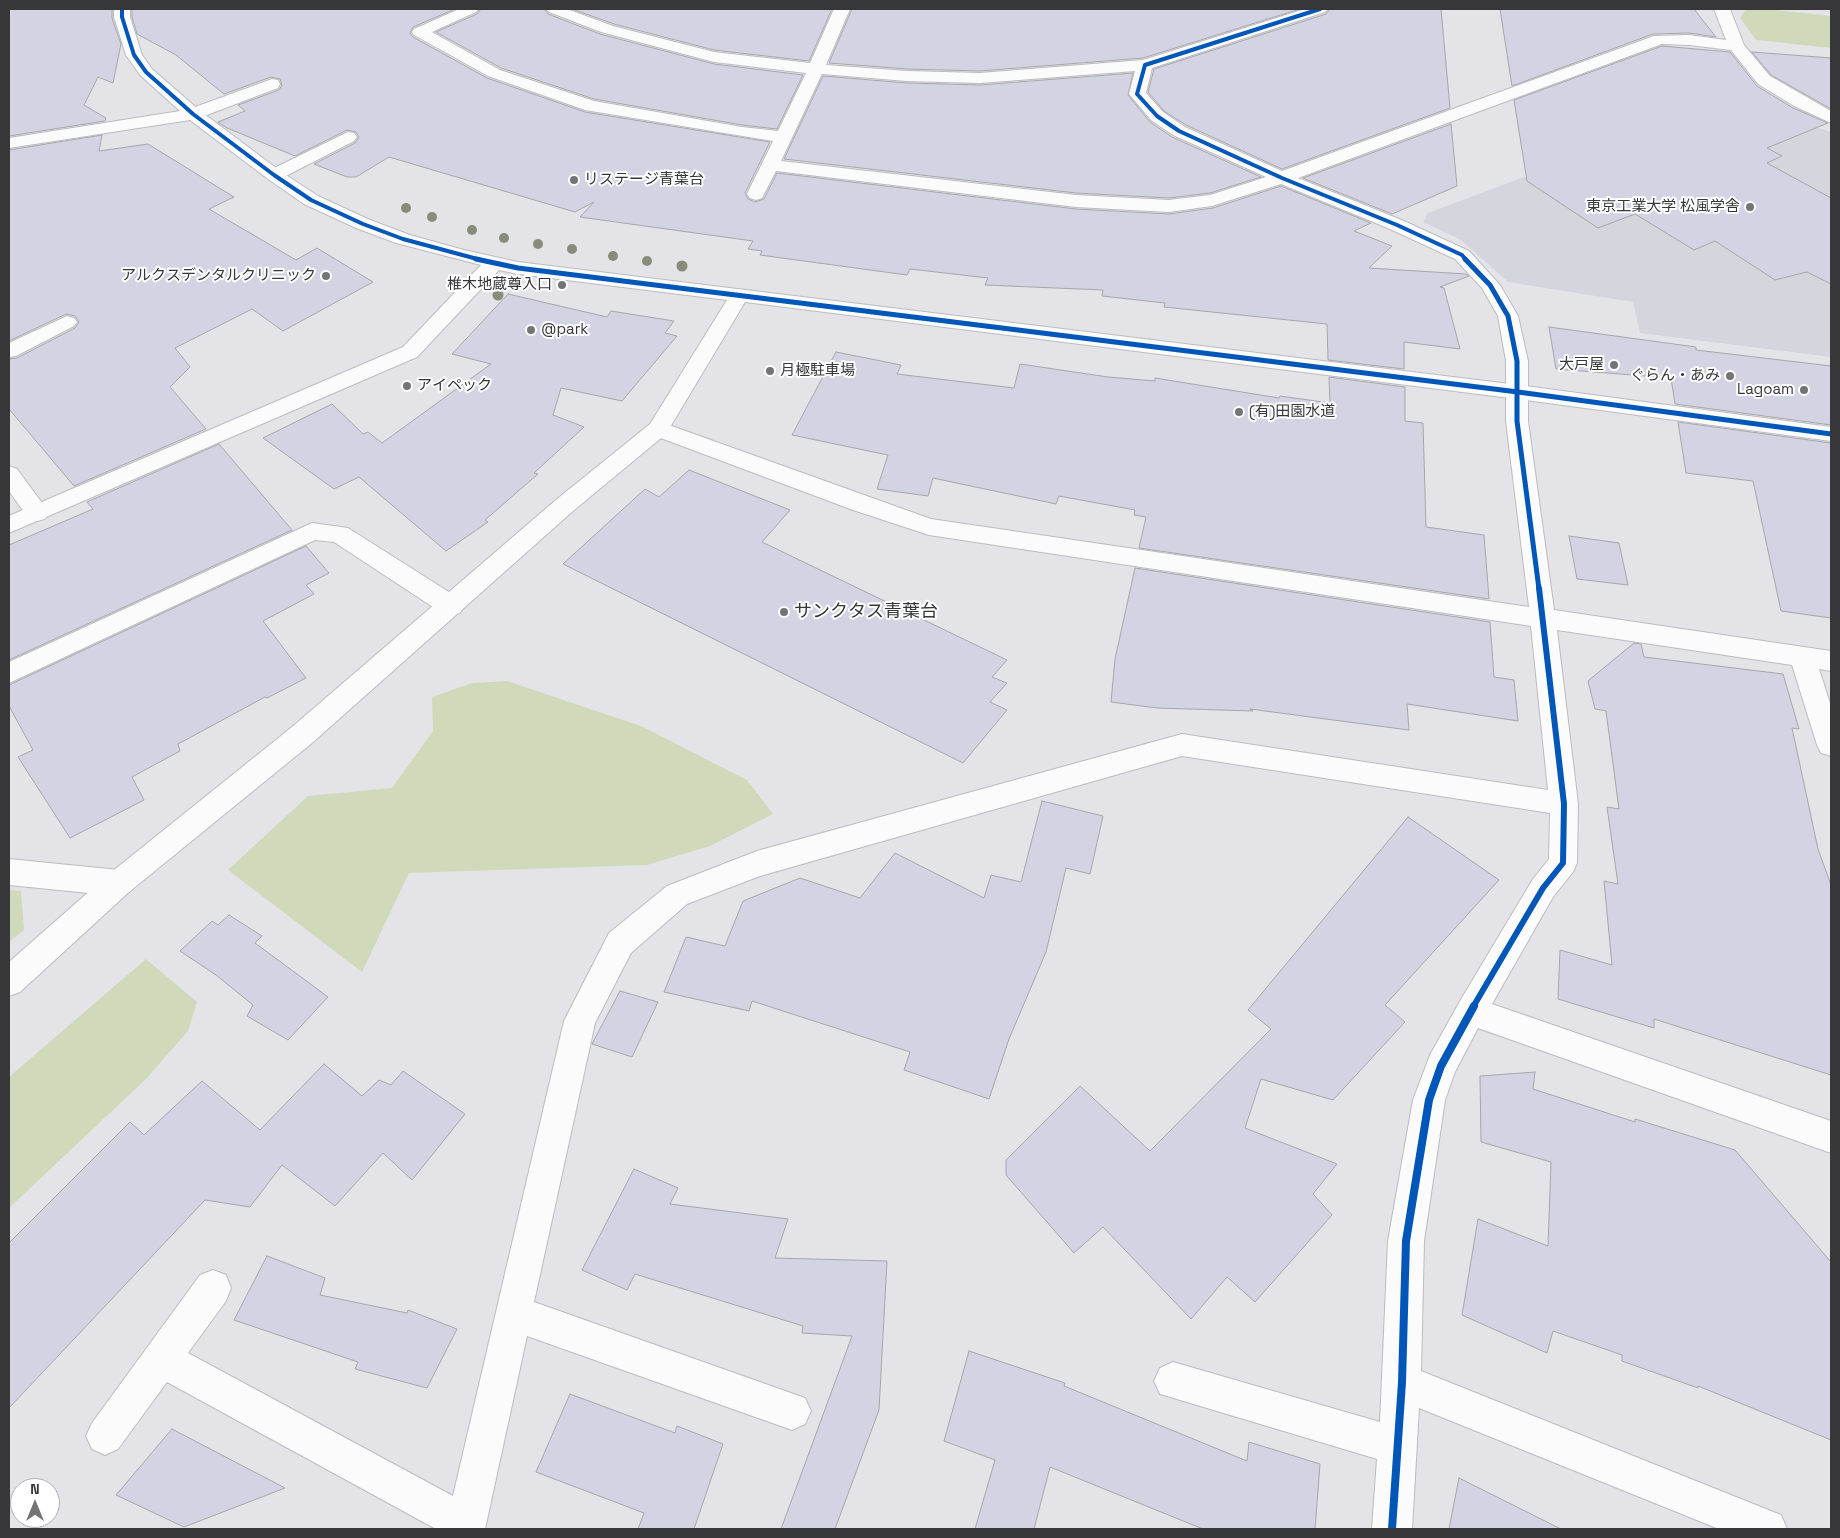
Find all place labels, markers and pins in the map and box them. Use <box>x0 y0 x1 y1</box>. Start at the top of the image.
place label: リステージ青葉台 <box>584 171 704 189</box>
marker: リステージ青葉台 <box>568 174 580 186</box>
place label: 東京工業大学 松風学舎 <box>1586 198 1740 216</box>
marker: 東京工業大学 松風学舎 <box>1744 201 1756 213</box>
place label: アルクスデンタルクリニック <box>121 267 316 285</box>
marker: アルクスデンタルクリニック <box>320 270 332 282</box>
place label: 椎木地蔵尊入口 <box>447 276 552 294</box>
marker: 椎木地蔵尊入口 <box>556 279 568 291</box>
place label: @park <box>541 321 588 339</box>
marker: @park <box>525 324 537 336</box>
place label: 大戸屋 <box>1559 356 1604 374</box>
marker: 大戸屋 <box>1608 359 1620 371</box>
place label: 月極駐車場 <box>780 362 855 380</box>
marker: 月極駐車場 <box>764 365 776 377</box>
place label: ぐらん・あみ <box>1630 367 1720 385</box>
marker: ぐらん・あみ <box>1724 370 1736 382</box>
place label: アイペック <box>417 377 492 395</box>
marker: アイペック <box>401 380 413 392</box>
place label: Lagoam <box>1737 381 1794 399</box>
marker: Lagoam <box>1798 384 1810 396</box>
place label: (有)田園水道 <box>1249 403 1335 421</box>
marker: (有)田園水道 <box>1233 406 1245 418</box>
place label: サンクタス青葉台 <box>794 601 938 623</box>
marker: サンクタス青葉台 <box>778 606 790 618</box>

